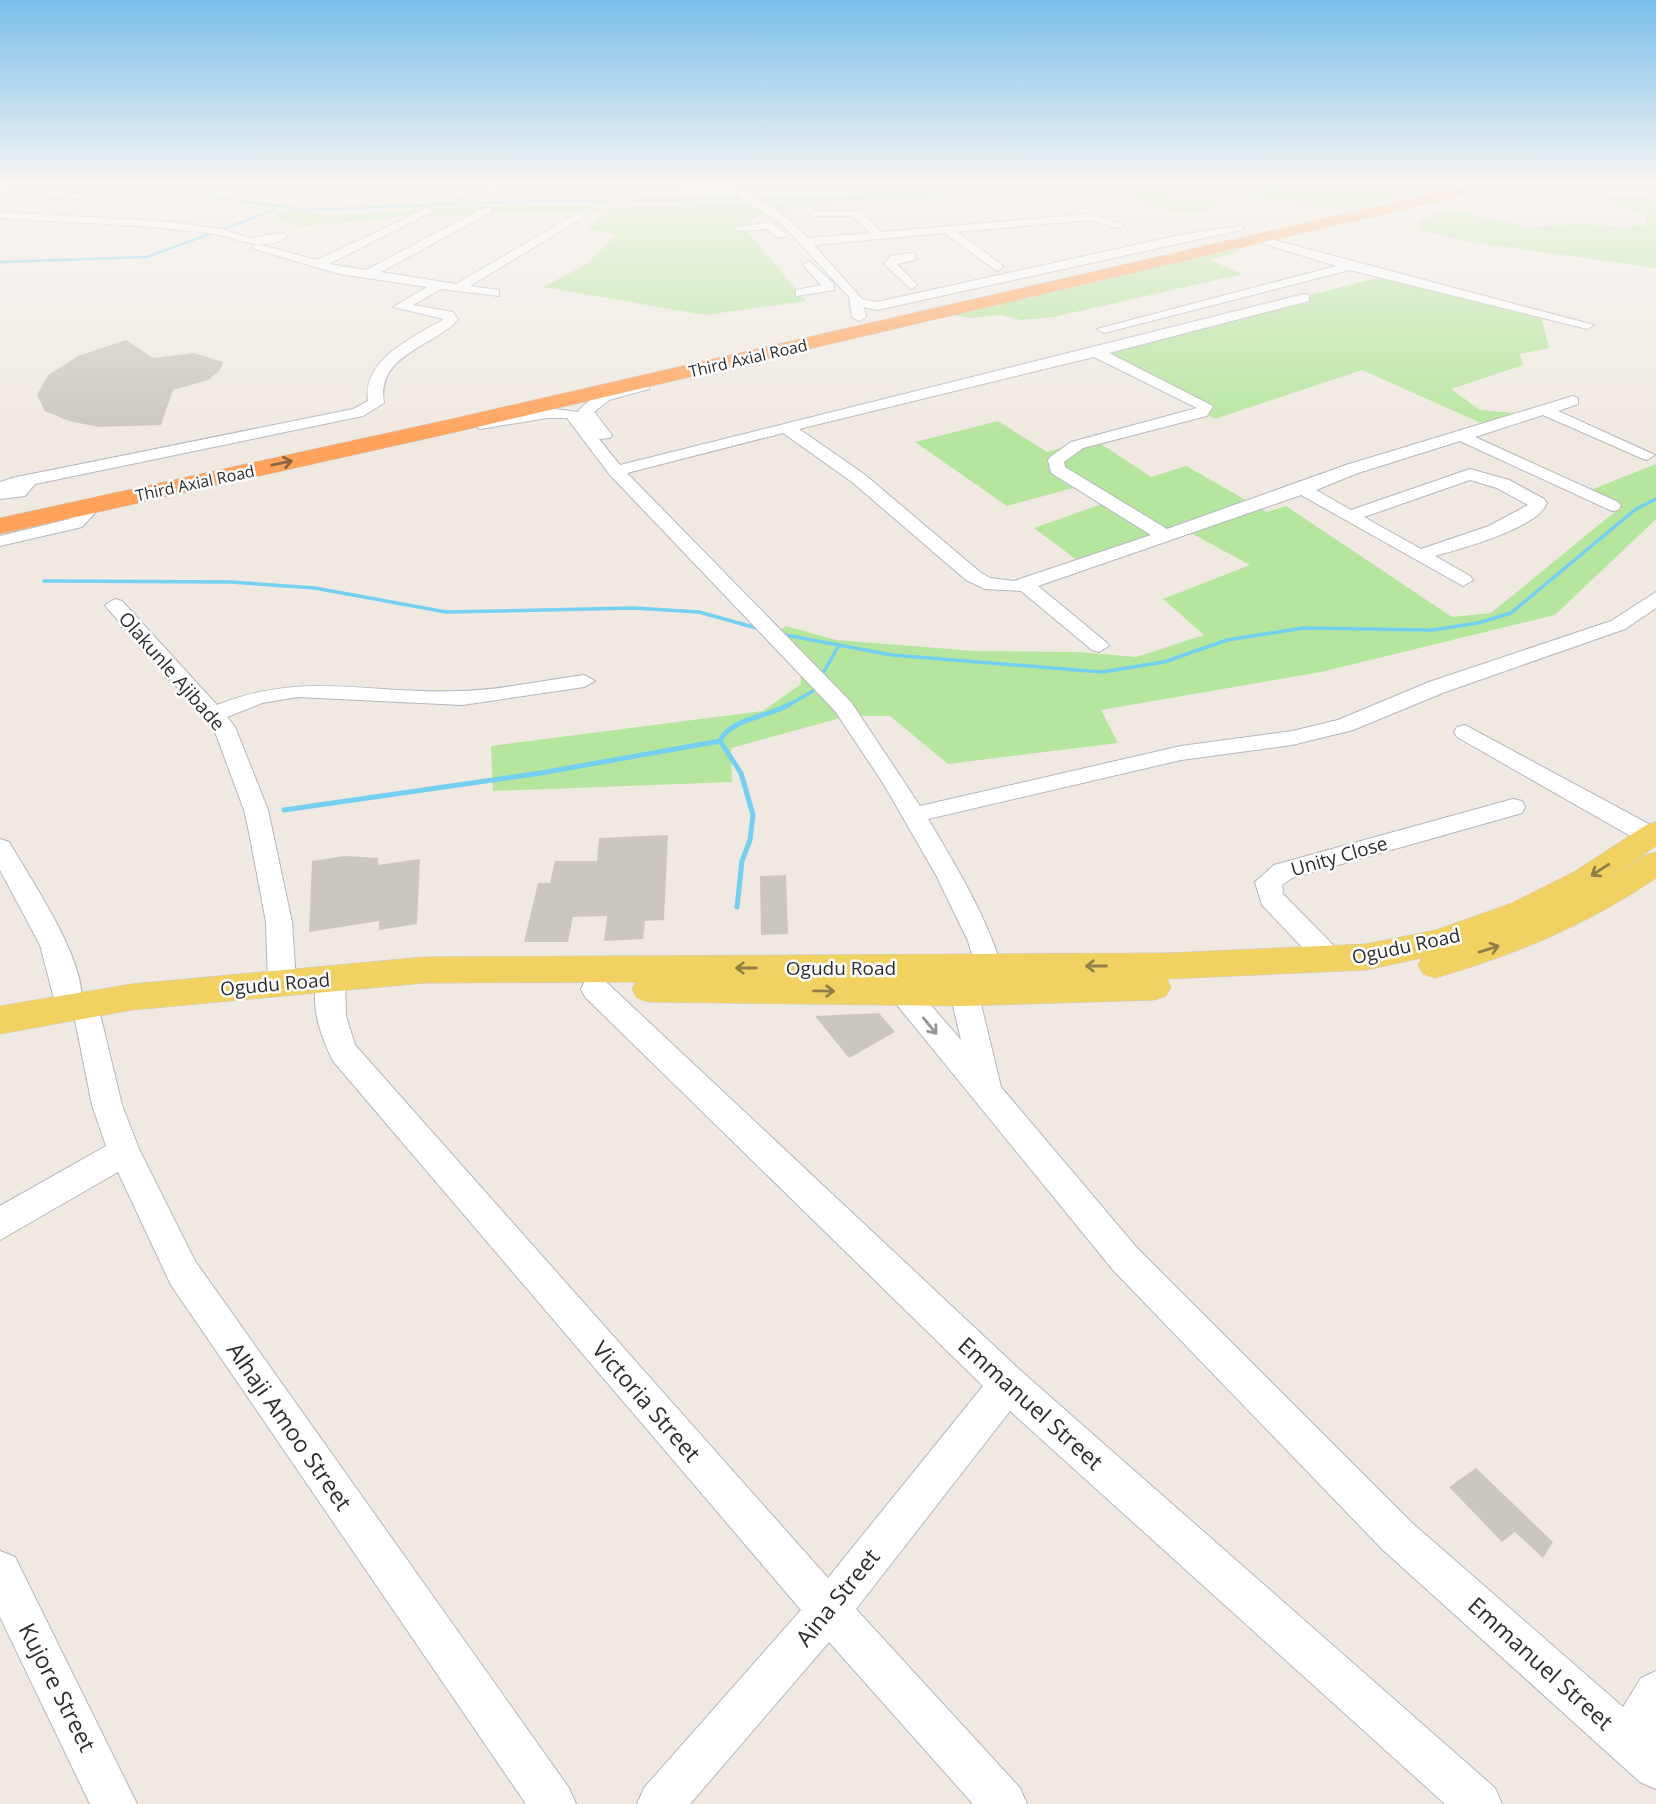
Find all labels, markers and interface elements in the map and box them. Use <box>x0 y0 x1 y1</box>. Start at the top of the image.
street label: Third Axial Road <box>687 334 809 382</box>
one-way arrow <box>270 456 293 470</box>
street label: Third Axial Road <box>134 460 256 506</box>
street label: Olakunle Ajibade <box>113 606 231 736</box>
street label: Unity Close <box>1288 830 1390 882</box>
one-way arrow <box>1590 864 1610 878</box>
street label: Ogudu Road <box>1349 922 1463 970</box>
one-way arrow <box>1478 942 1500 955</box>
street label: Ogudu Road <box>786 955 896 981</box>
one-way arrow <box>1085 959 1108 973</box>
one-way arrow <box>735 961 758 975</box>
street label: Ogudu Road <box>219 966 331 1002</box>
one-way arrow <box>813 984 836 998</box>
one-way arrow <box>923 1016 938 1034</box>
street label: Emmanuel Street <box>951 1329 1111 1477</box>
street label: Victoria Street <box>585 1334 709 1468</box>
street label: Alhaji Amoo Street <box>220 1336 360 1516</box>
street label: Aina Street <box>788 1541 886 1653</box>
street label: Emmanuel Street <box>1461 1589 1621 1737</box>
street label: Kujore Street <box>12 1617 104 1757</box>

